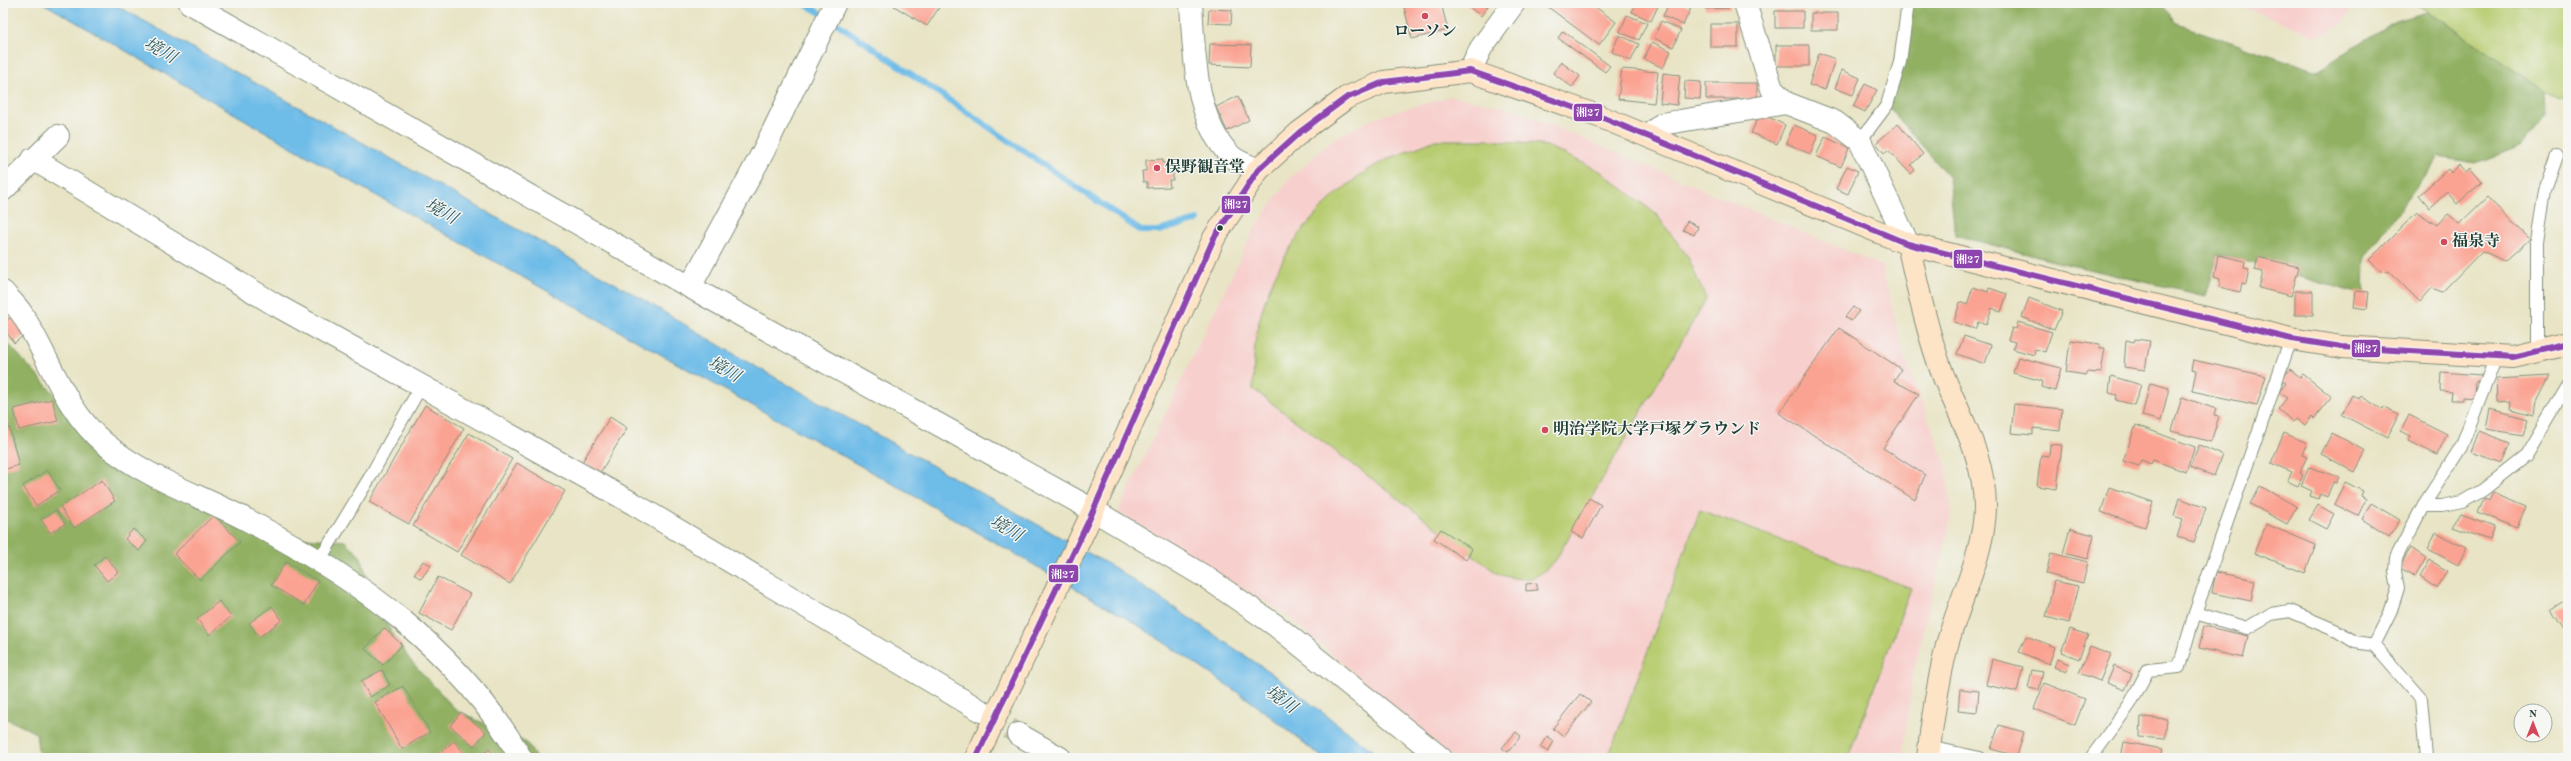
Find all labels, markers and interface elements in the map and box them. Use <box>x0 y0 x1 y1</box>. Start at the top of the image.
marker: ローソン <box>1420 11 1430 21</box>
place label: ローソン <box>1393 24 1457 40</box>
water label: 境川 <box>141 33 182 68</box>
line badge: 湘27 <box>1573 103 1603 122</box>
text: 湘27 <box>1576 106 1600 119</box>
place label: 俣野観音堂 <box>1165 158 1245 176</box>
marker: 俣野観音堂 <box>1152 163 1162 173</box>
water label: 境川 <box>422 195 463 229</box>
line badge: 湘27 <box>1221 195 1251 214</box>
text: 湘27 <box>1224 198 1248 211</box>
unlabelled marker <box>1215 223 1225 233</box>
place label: 福泉寺 <box>2451 232 2500 250</box>
marker: 福泉寺 <box>2439 237 2449 247</box>
line badge: 湘27 <box>1953 249 1983 269</box>
text: 湘27 <box>1956 253 1980 266</box>
line badge: 湘27 <box>2351 339 2381 358</box>
text: 湘27 <box>2354 342 2378 355</box>
water label: 境川 <box>705 353 746 387</box>
place label: 明治学院大学戸塚グラウンド <box>1553 420 1761 438</box>
marker: 明治学院大学戸塚グラウンド <box>1540 425 1550 435</box>
water label: 境川 <box>987 511 1028 546</box>
line badge: 湘27 <box>1048 564 1079 583</box>
text: 湘27 <box>1051 568 1075 581</box>
water label: 境川 <box>1262 682 1303 718</box>
north arrow <box>2513 703 2553 743</box>
text: N <box>2529 709 2538 720</box>

